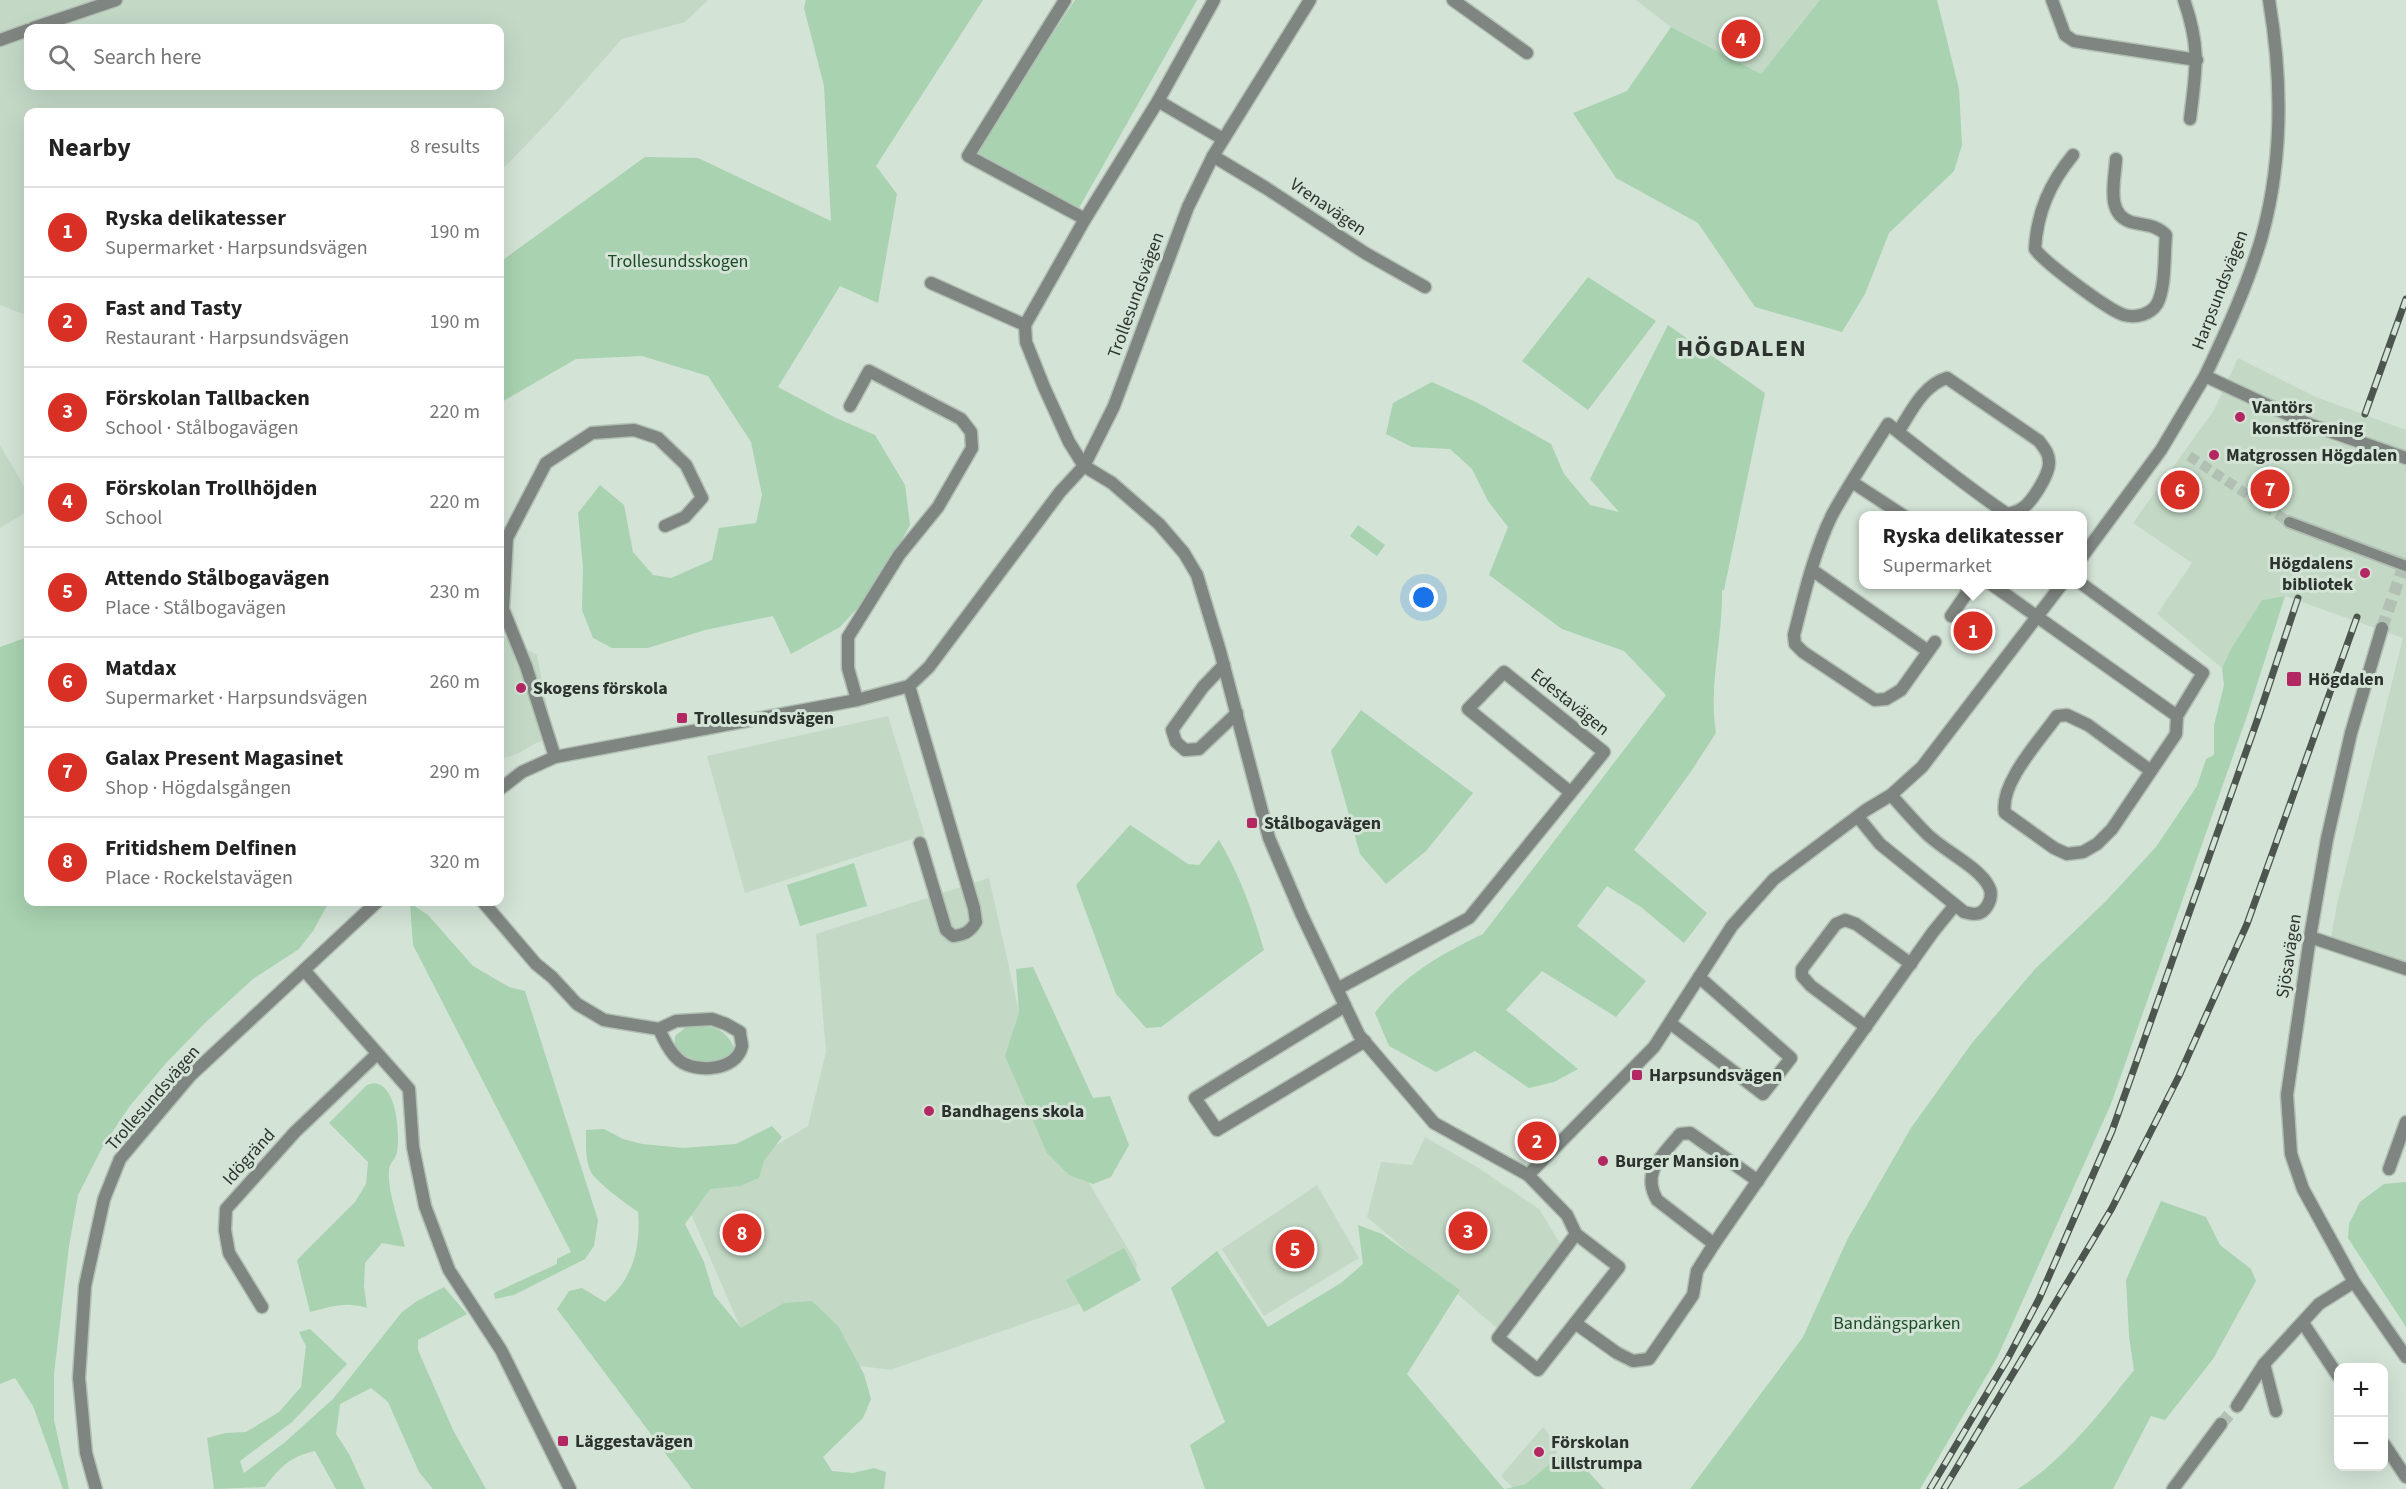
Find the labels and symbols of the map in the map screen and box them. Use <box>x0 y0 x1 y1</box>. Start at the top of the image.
pin: 4 <box>1722 16 1760 62</box>
street label: Vrenavägen <box>1285 172 1371 242</box>
street label: Harpsundsvägen <box>2186 227 2254 353</box>
street label: Trollesundsvägen <box>1102 229 1170 361</box>
park label: Trollesundsskogen <box>608 249 748 274</box>
district label: HÖGDALEN <box>1677 331 1807 366</box>
place label: Vantörs konstförening <box>2251 395 2364 441</box>
marker: Vantörs konstförening <box>2233 410 2247 424</box>
place label: Matgrossen Högdalen <box>2226 443 2397 468</box>
marker: Matgrossen Högdalen <box>2207 448 2221 462</box>
pin: 7 <box>2250 466 2290 512</box>
pin: 6 <box>2160 468 2200 512</box>
place label: Högdalens bibliotek <box>2269 551 2353 597</box>
marker: Högdalens bibliotek <box>2358 566 2372 580</box>
your location <box>1409 583 1438 612</box>
pin: 1 <box>1954 608 1992 654</box>
street label: Edestavägen <box>1525 662 1615 742</box>
place label: Högdalen <box>2308 667 2384 692</box>
marker: Högdalen <box>2285 670 2303 688</box>
place label: Skogens förskola <box>533 676 668 701</box>
marker: Skogens förskola <box>514 681 528 695</box>
place label: Trollesundsvägen <box>694 706 834 731</box>
marker: Trollesundsvägen <box>675 711 689 725</box>
place label: Stålbogavägen <box>1264 811 1381 836</box>
marker: Stålbogavägen <box>1245 816 1259 830</box>
street label: Sjösavägen <box>2270 912 2308 1000</box>
street label: Trollesundsvägen <box>100 1040 206 1156</box>
place label: Harpsundsvägen <box>1649 1063 1782 1088</box>
marker: Harpsundsvägen <box>1630 1068 1644 1082</box>
place label: Bandhagens skola <box>941 1099 1084 1124</box>
marker: Bandhagens skola <box>922 1104 936 1118</box>
pin: 2 <box>1518 1118 1556 1164</box>
street label: Idögränd <box>217 1123 281 1191</box>
place label: Burger Mansion <box>1615 1149 1739 1174</box>
marker: Burger Mansion <box>1596 1154 1610 1168</box>
pin: 3 <box>1448 1208 1488 1254</box>
pin: 8 <box>722 1210 762 1256</box>
pin: 5 <box>1276 1226 1314 1272</box>
park label: Bandängsparken <box>1833 1311 1961 1336</box>
place label: Läggestavägen <box>575 1429 693 1454</box>
place label: Förskolan Lillstrumpa <box>1551 1430 1643 1476</box>
marker: Läggestavägen <box>556 1434 570 1448</box>
marker: Förskolan Lillstrumpa <box>1532 1445 1546 1459</box>

